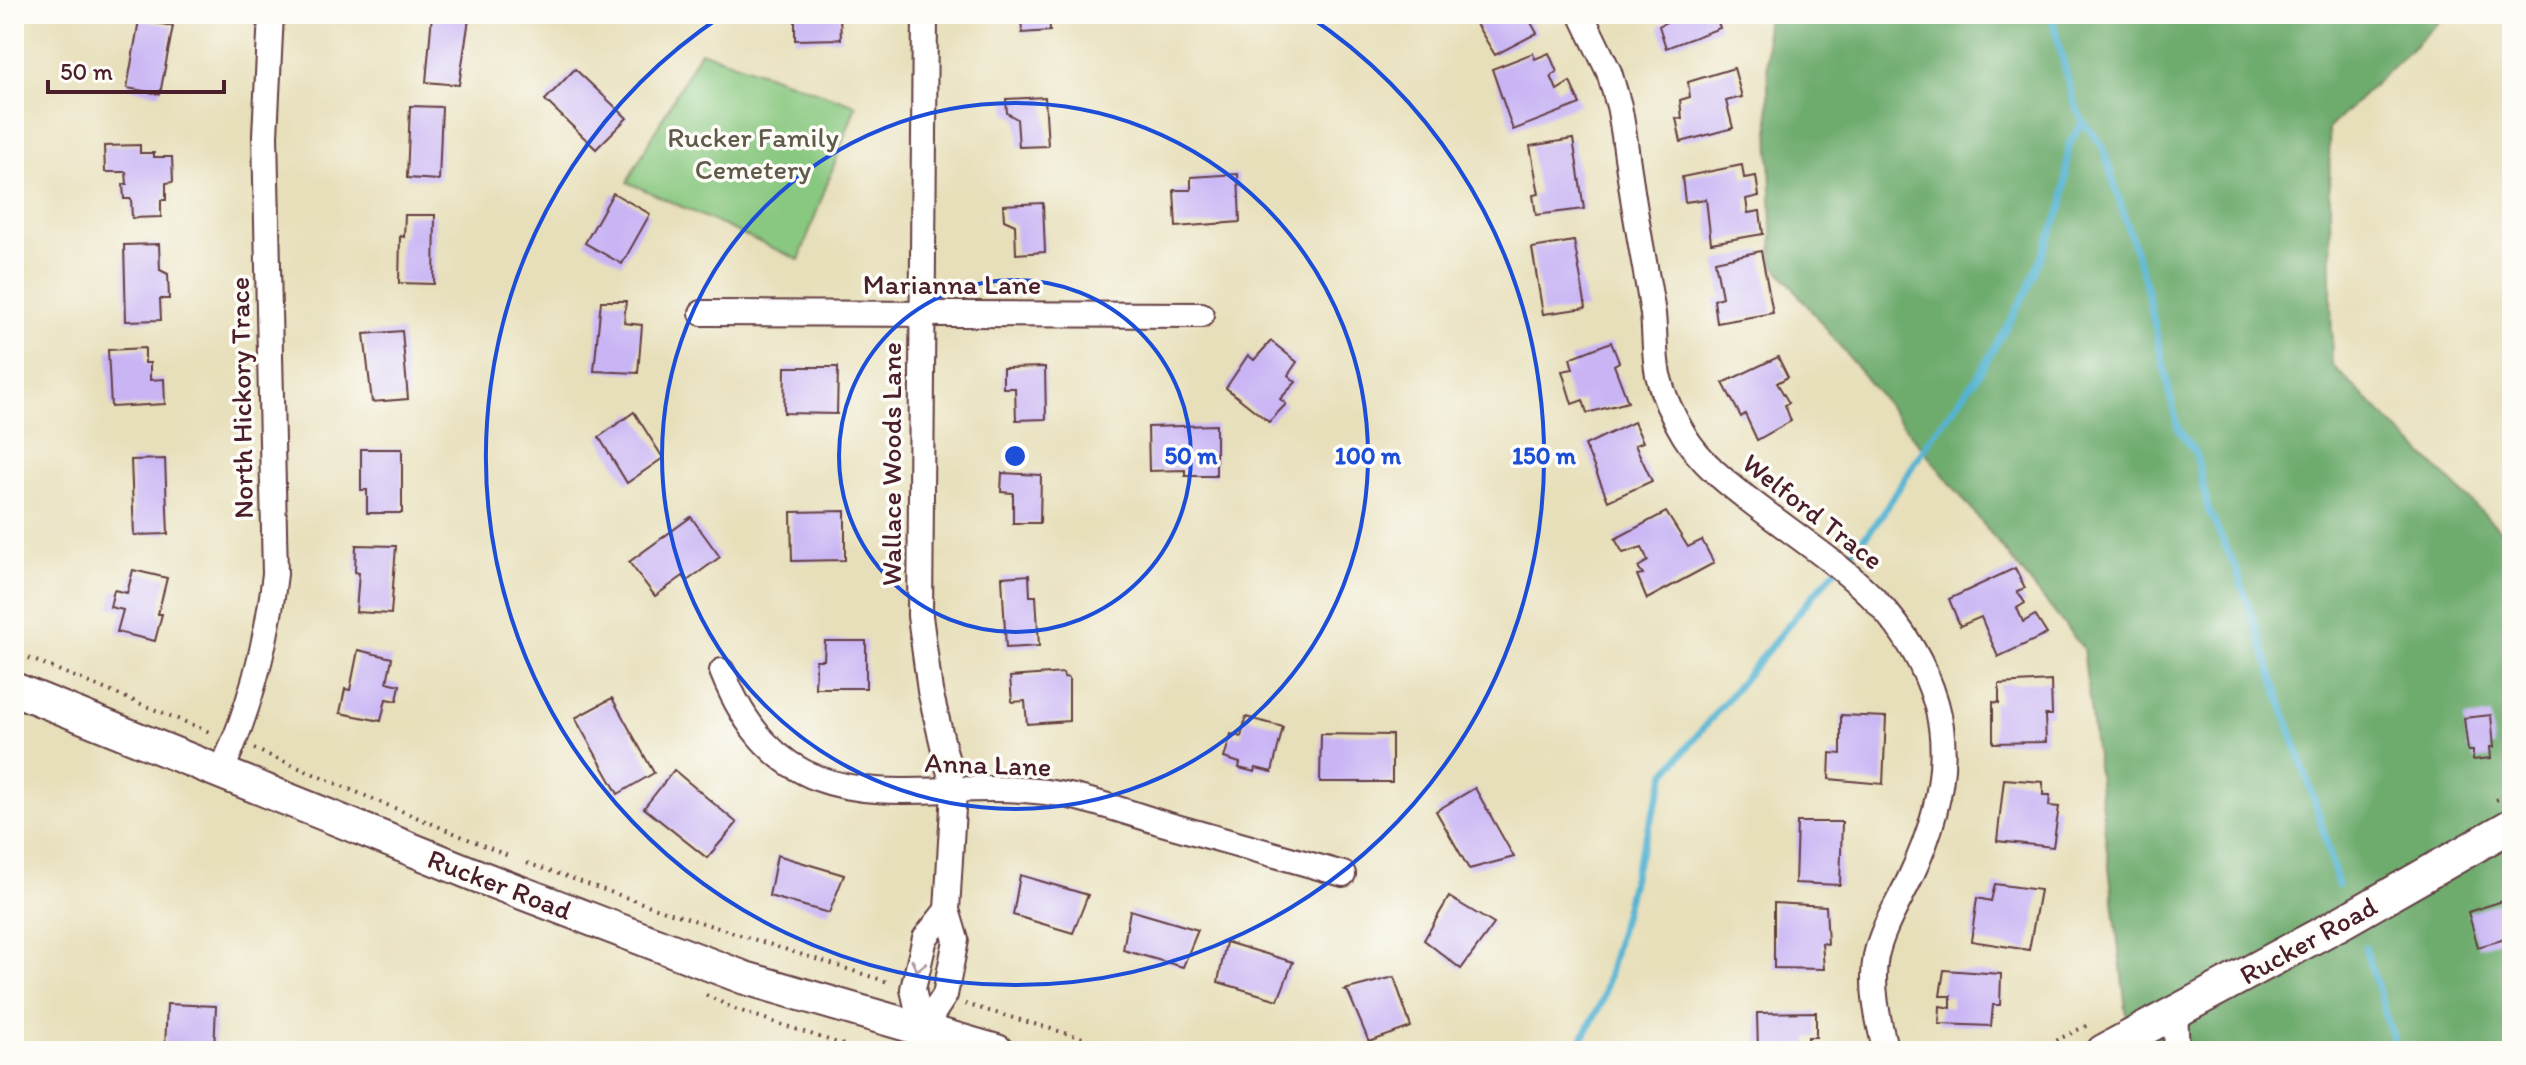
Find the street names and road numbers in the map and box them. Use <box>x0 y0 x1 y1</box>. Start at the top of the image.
street label: Marianna Lane <box>863 267 1041 301</box>
street label: North Hickory Trace <box>222 277 260 519</box>
street label: Wallace Woods Lane <box>874 342 908 586</box>
street label: Welford Trace <box>1736 446 1890 576</box>
street label: Anna Lane <box>924 745 1052 783</box>
street label: Rucker Road <box>423 841 577 927</box>
street label: Rucker Road <box>2233 888 2383 992</box>

